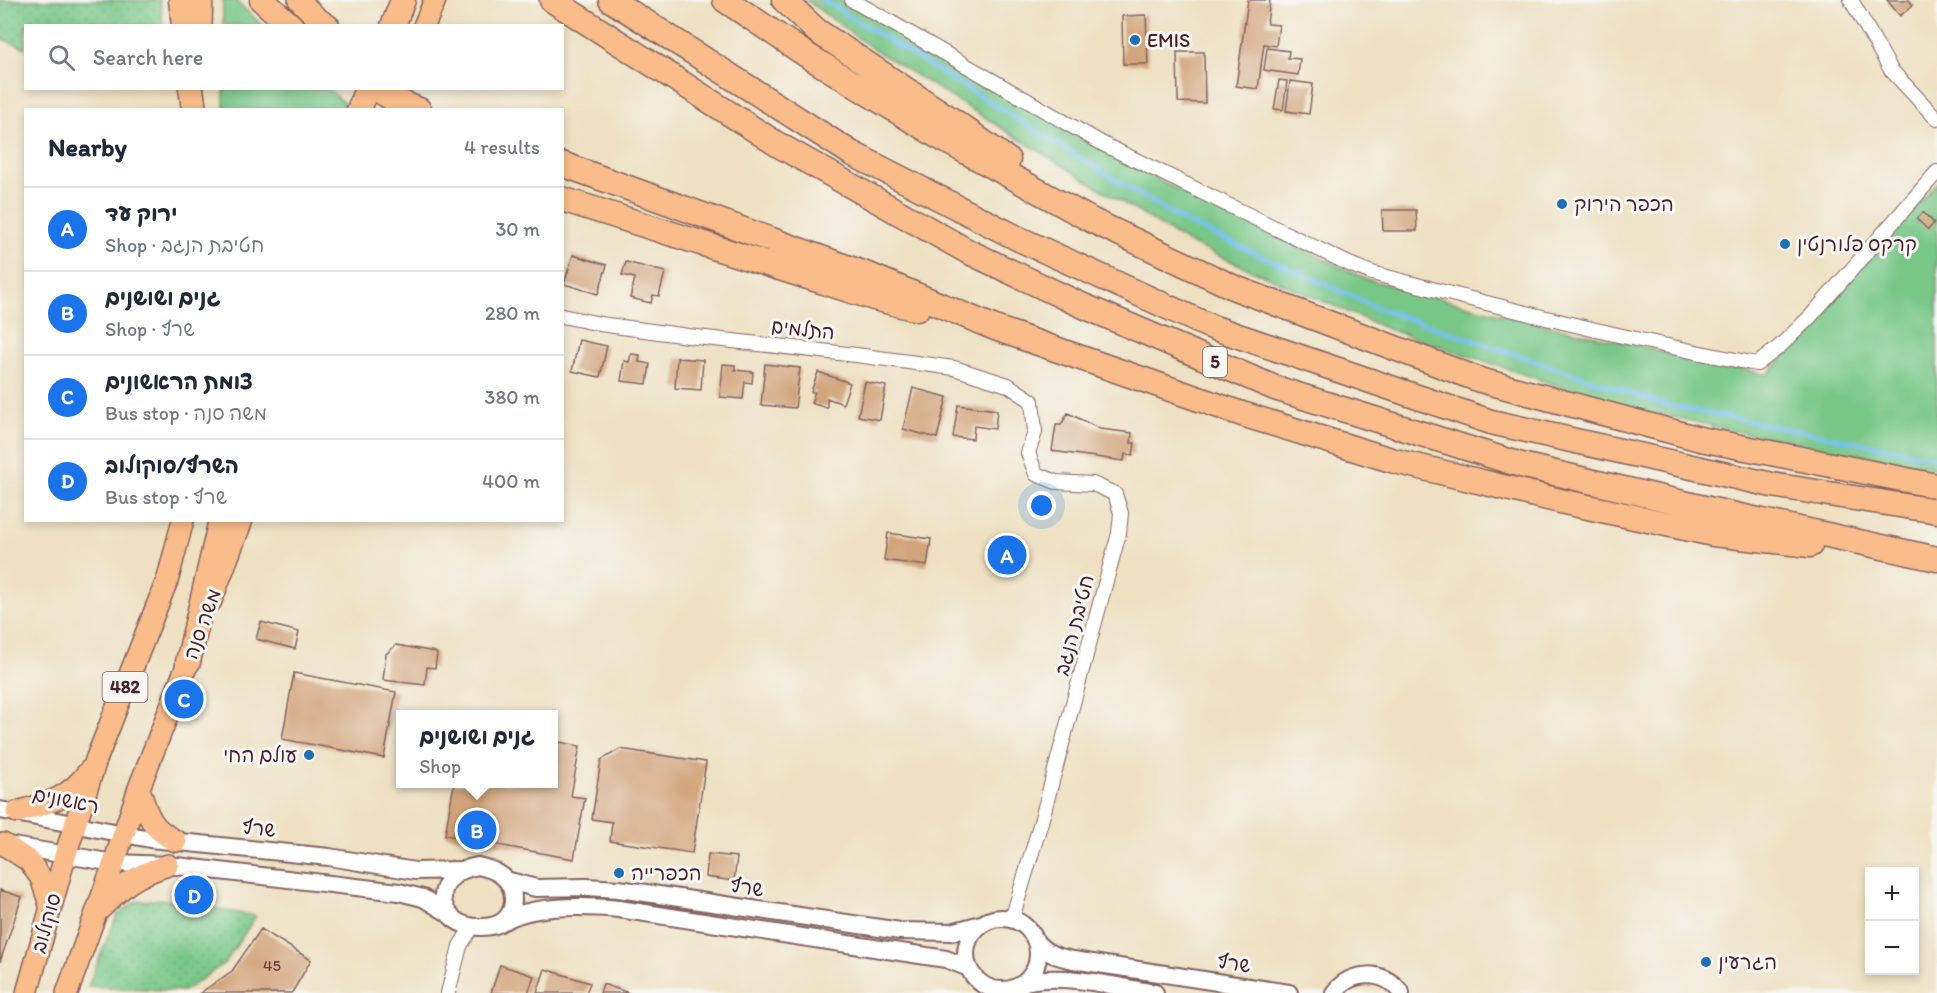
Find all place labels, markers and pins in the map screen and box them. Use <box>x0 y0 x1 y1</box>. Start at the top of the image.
place label: EMIS <box>1147 28 1190 52</box>
marker: EMIS <box>1128 33 1142 47</box>
place label: הכפר הירוק <box>1574 192 1674 216</box>
marker: הכפר הירוק <box>1555 197 1569 211</box>
place label: קרקס פלורנטין <box>1797 232 1917 257</box>
marker: קרקס פלורנטין <box>1778 237 1792 251</box>
pin: A <box>988 532 1026 578</box>
pin: C <box>164 676 204 722</box>
place label: עולם החי <box>223 743 298 767</box>
marker: עולם החי <box>302 748 316 762</box>
pin: B <box>458 808 496 852</box>
place label: הכפרייה <box>631 861 702 885</box>
marker: הכפרייה <box>612 866 626 880</box>
pin: D <box>174 872 214 918</box>
place label: הגרעין <box>1718 950 1777 974</box>
marker: הגרעין <box>1699 955 1713 969</box>

